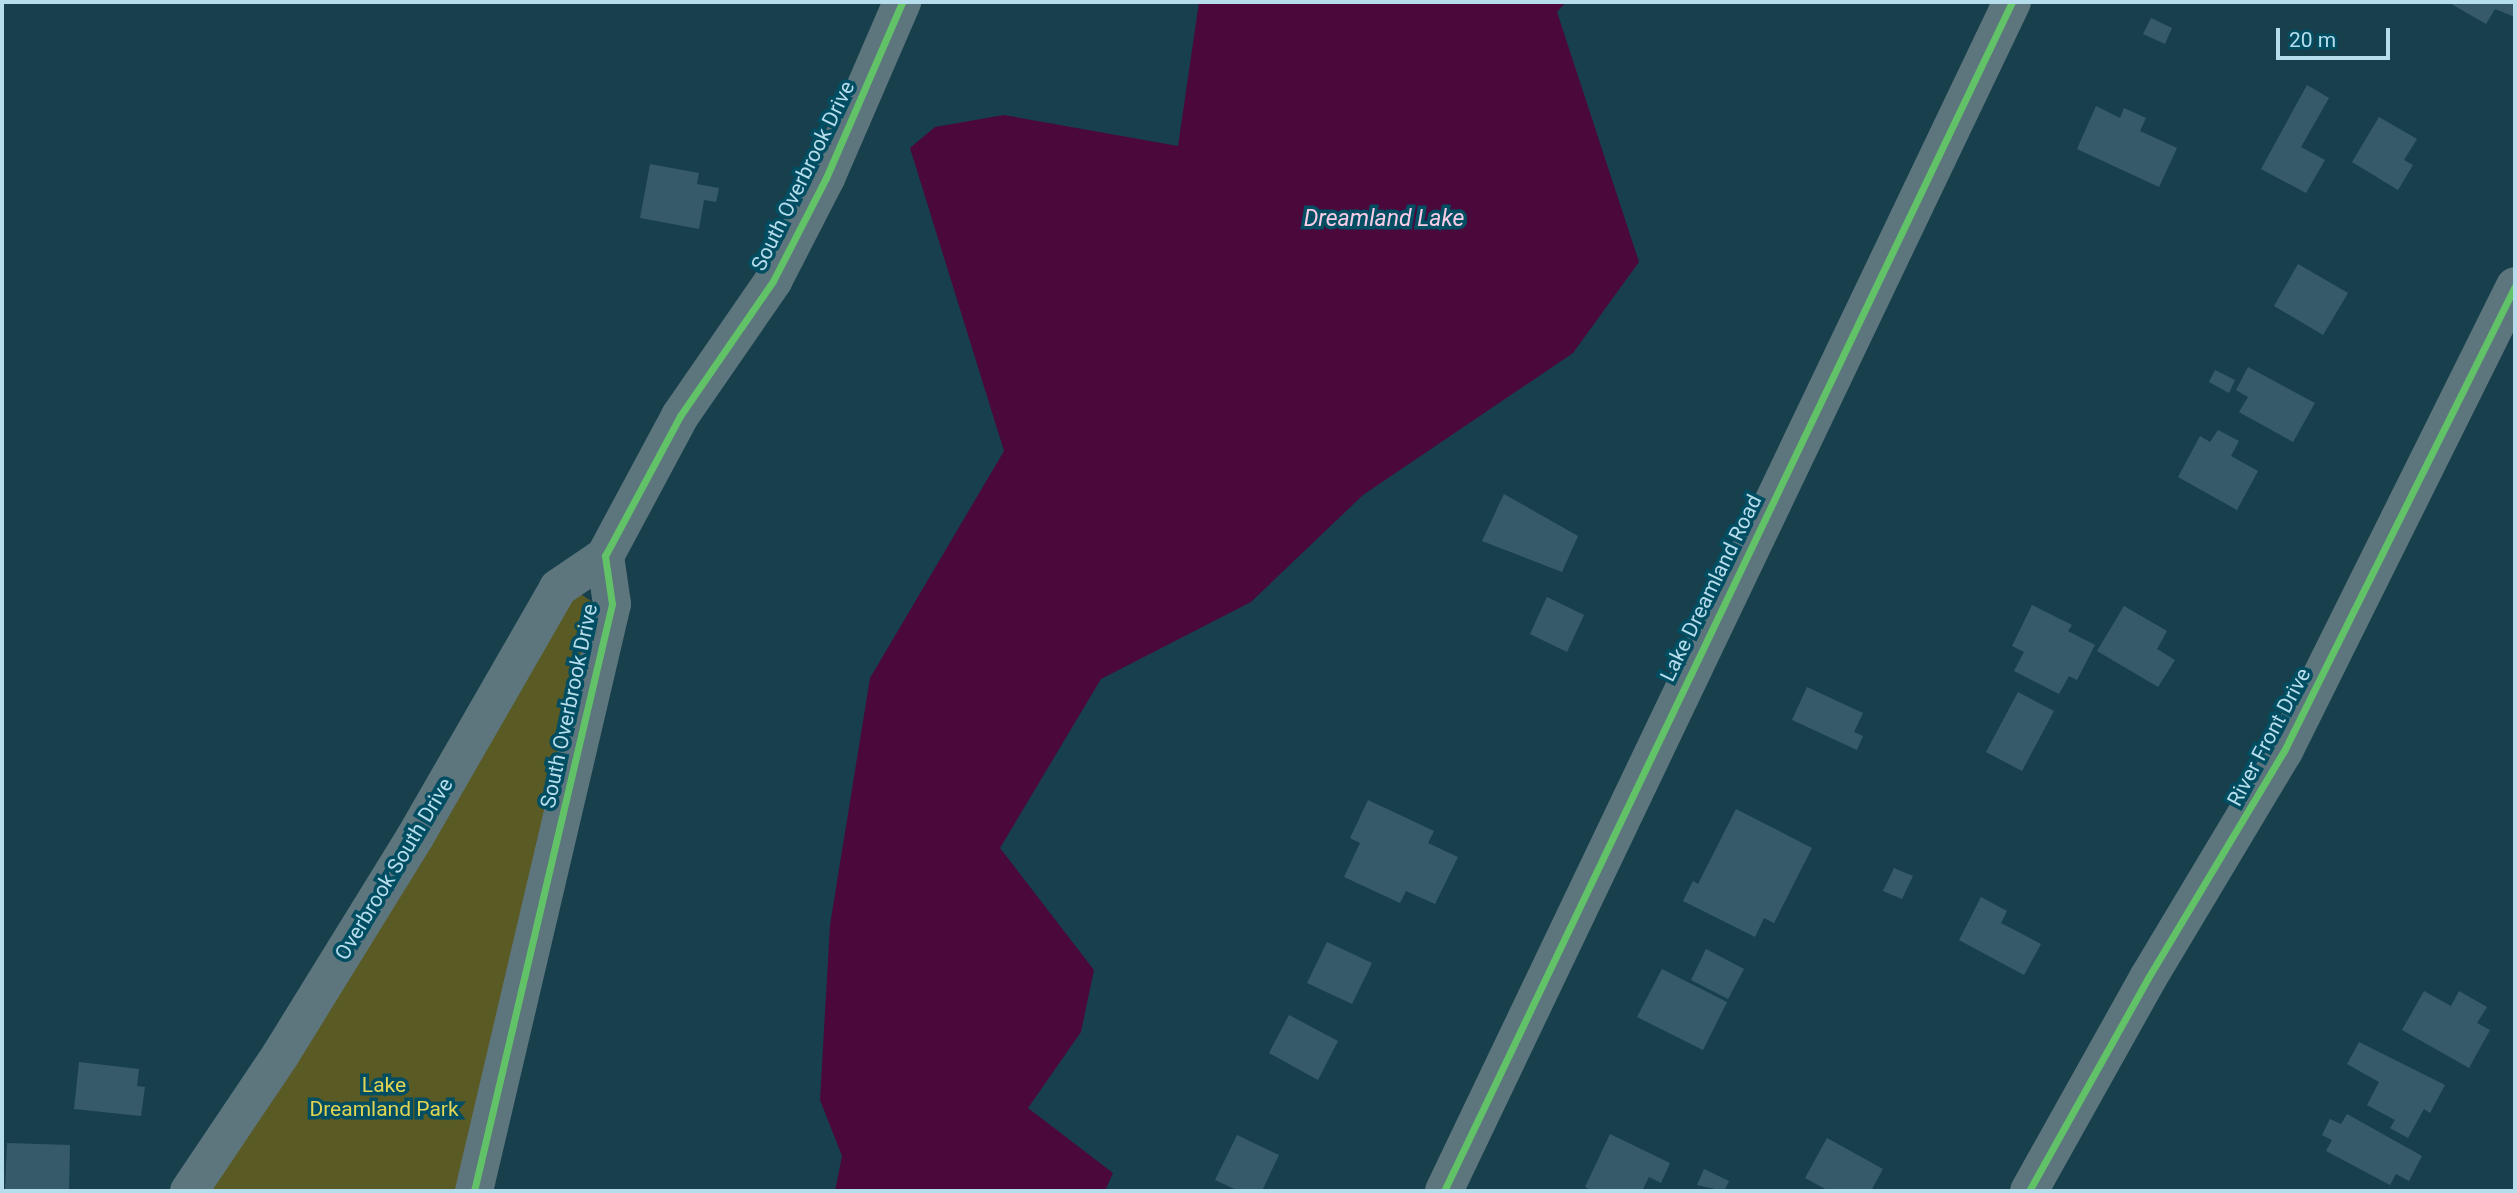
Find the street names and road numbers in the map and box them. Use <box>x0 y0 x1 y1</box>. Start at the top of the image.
street label: South Overbrook Drive <box>746 77 860 275</box>
street label: Lake Dreamland Road <box>1655 491 1767 685</box>
street label: South Overbrook Drive <box>535 602 603 810</box>
street label: River Front Drive <box>2222 664 2316 810</box>
street label: Overbrook South Drive <box>330 773 458 965</box>

